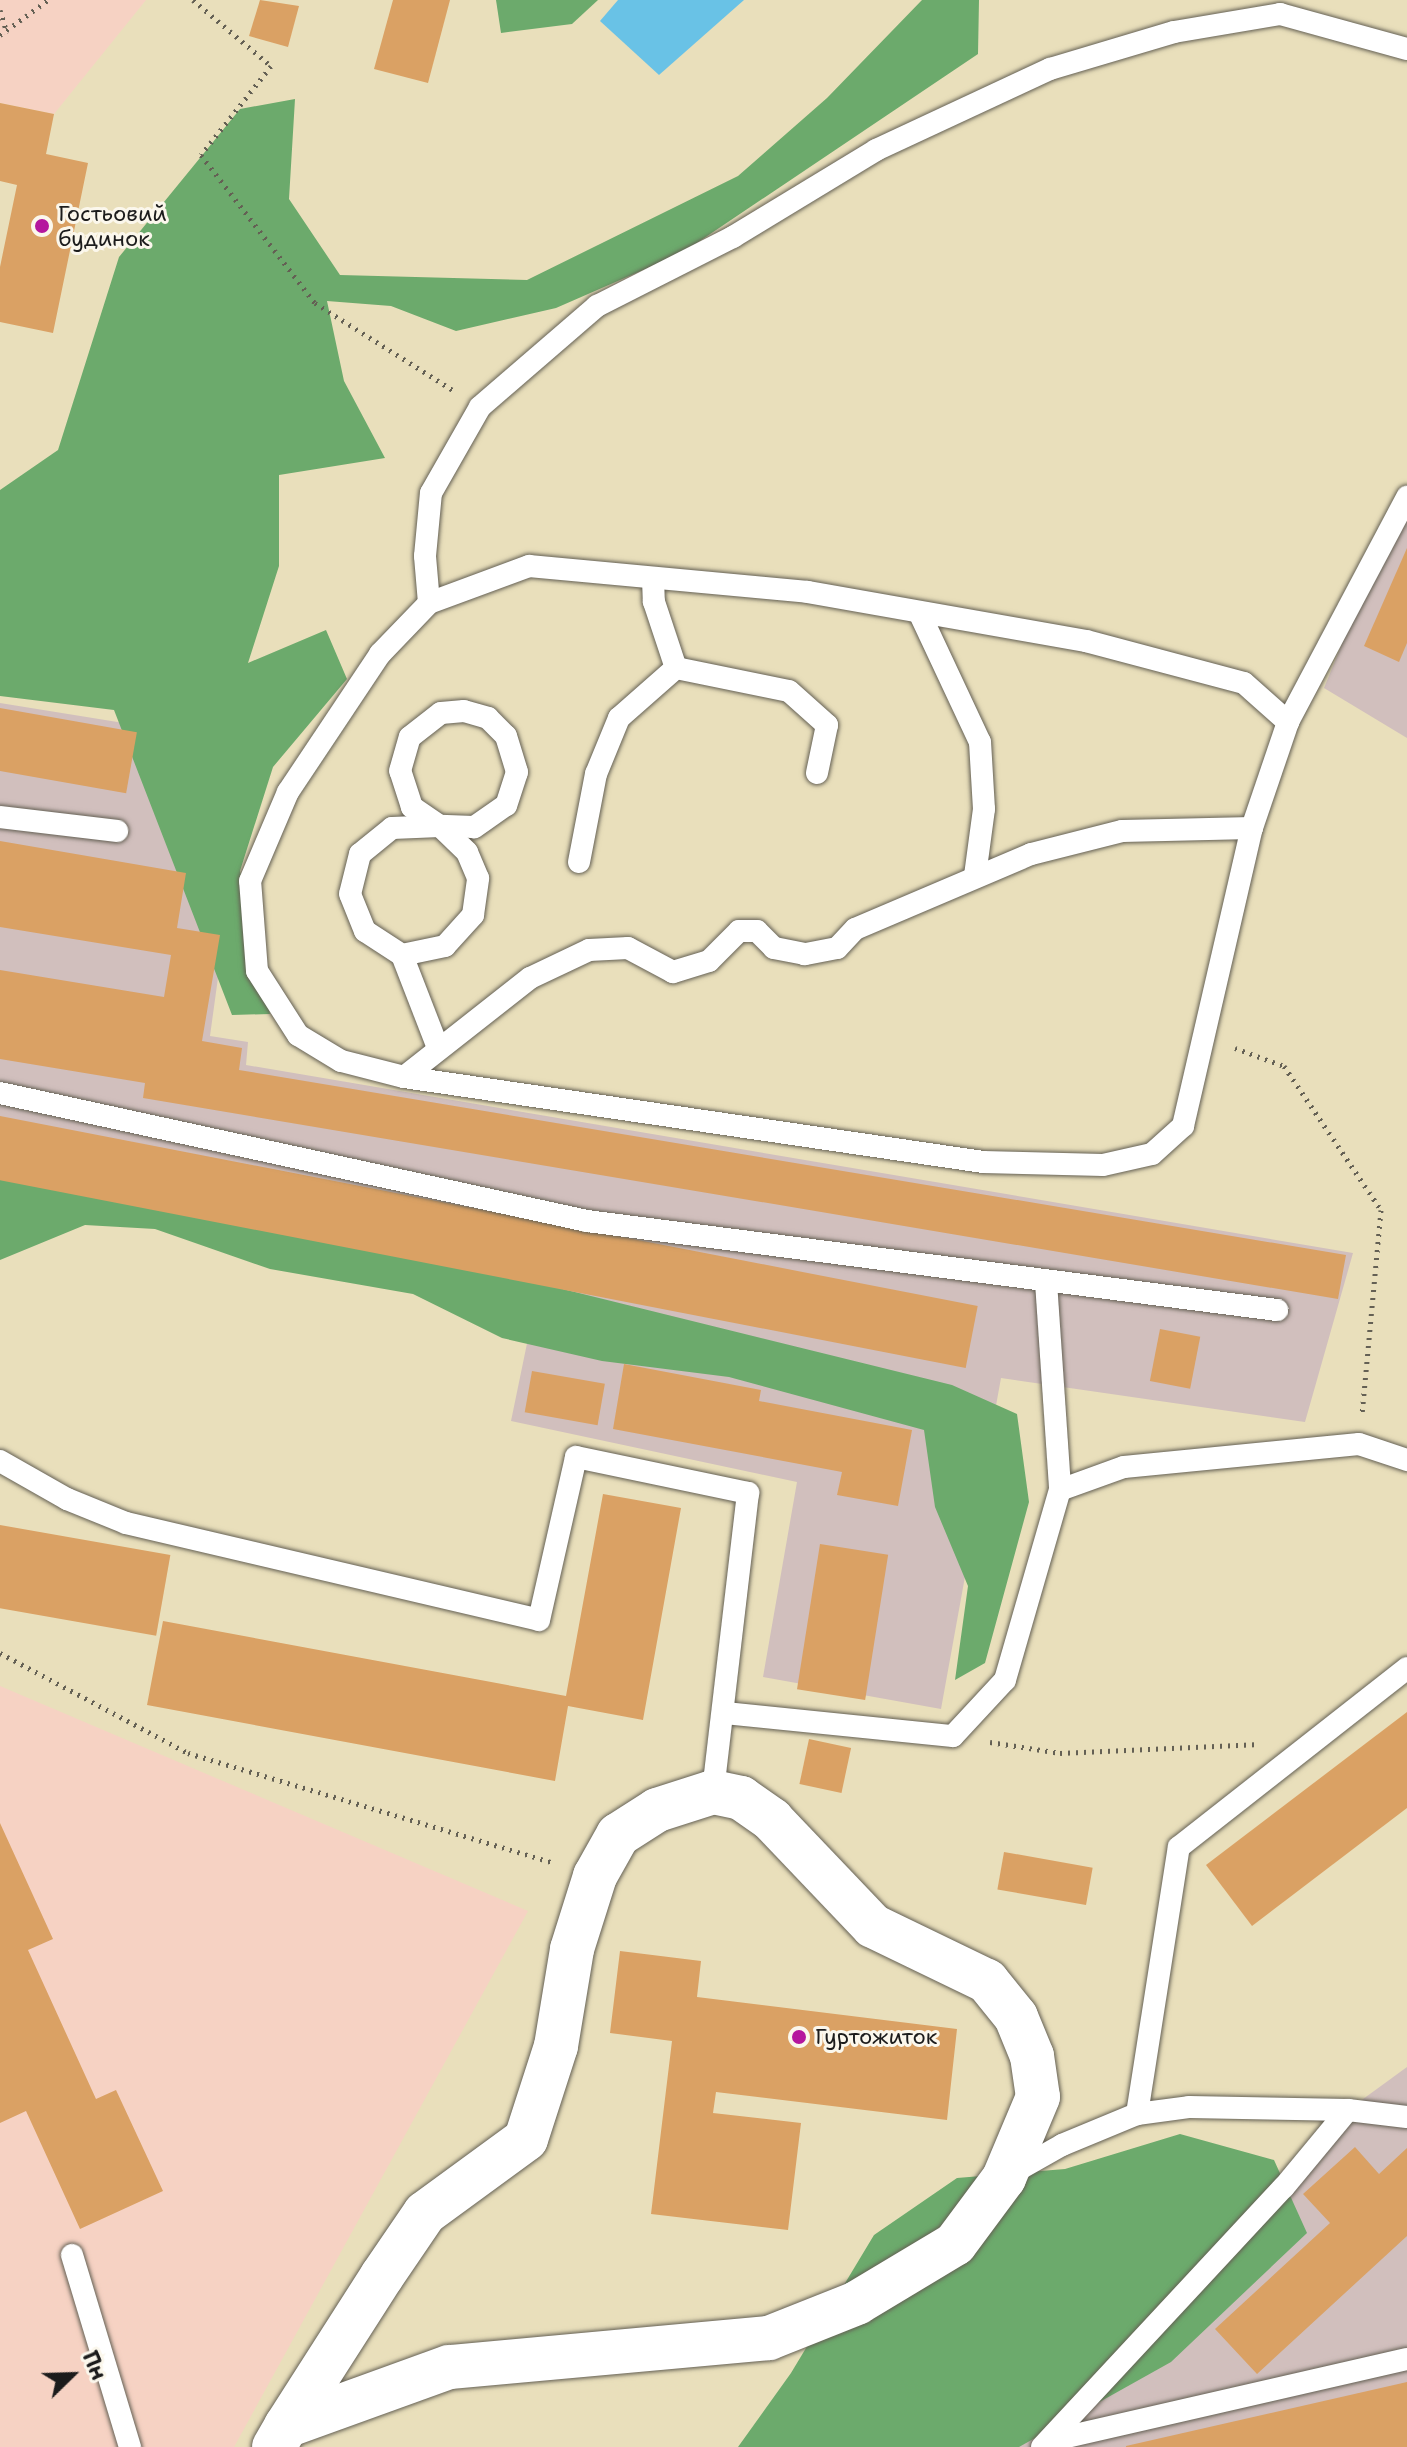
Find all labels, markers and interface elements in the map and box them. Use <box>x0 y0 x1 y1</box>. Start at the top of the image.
place label: Гостьовий будинок <box>58 200 167 252</box>
marker: Гостьовий будинок <box>33 217 51 235</box>
place label: Гуртожиток <box>815 2024 937 2050</box>
marker: Гуртожиток <box>790 2028 808 2046</box>
north arrow <box>32 2335 112 2415</box>
text: Пн <box>76 2346 114 2384</box>

